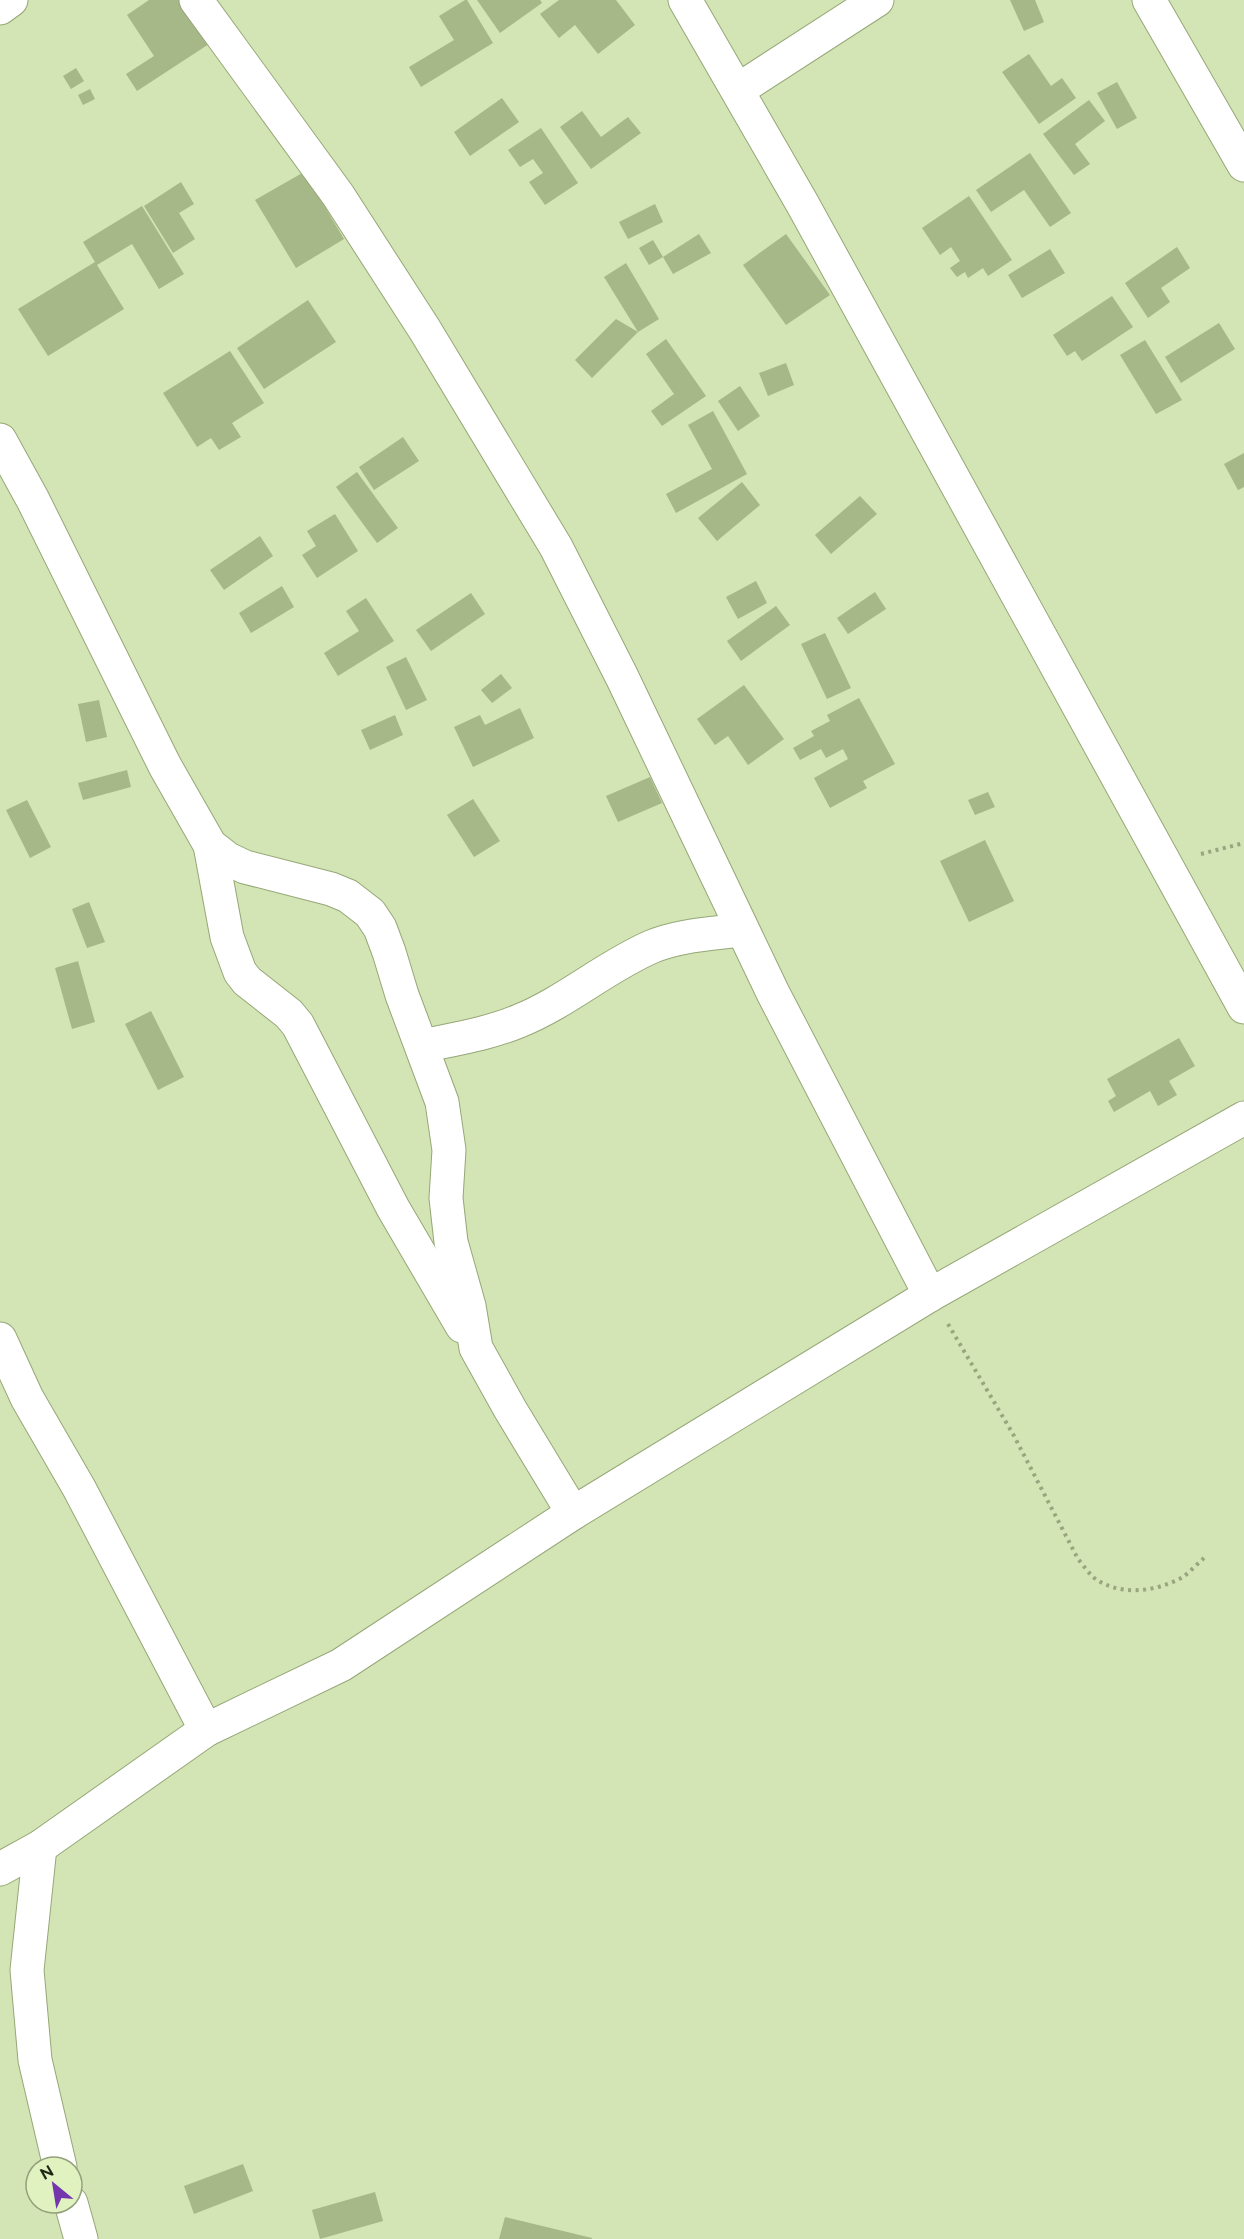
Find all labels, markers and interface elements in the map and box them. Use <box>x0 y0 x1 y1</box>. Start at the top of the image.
north arrow <box>24 2155 84 2215</box>
text: N <box>37 2161 57 2184</box>

